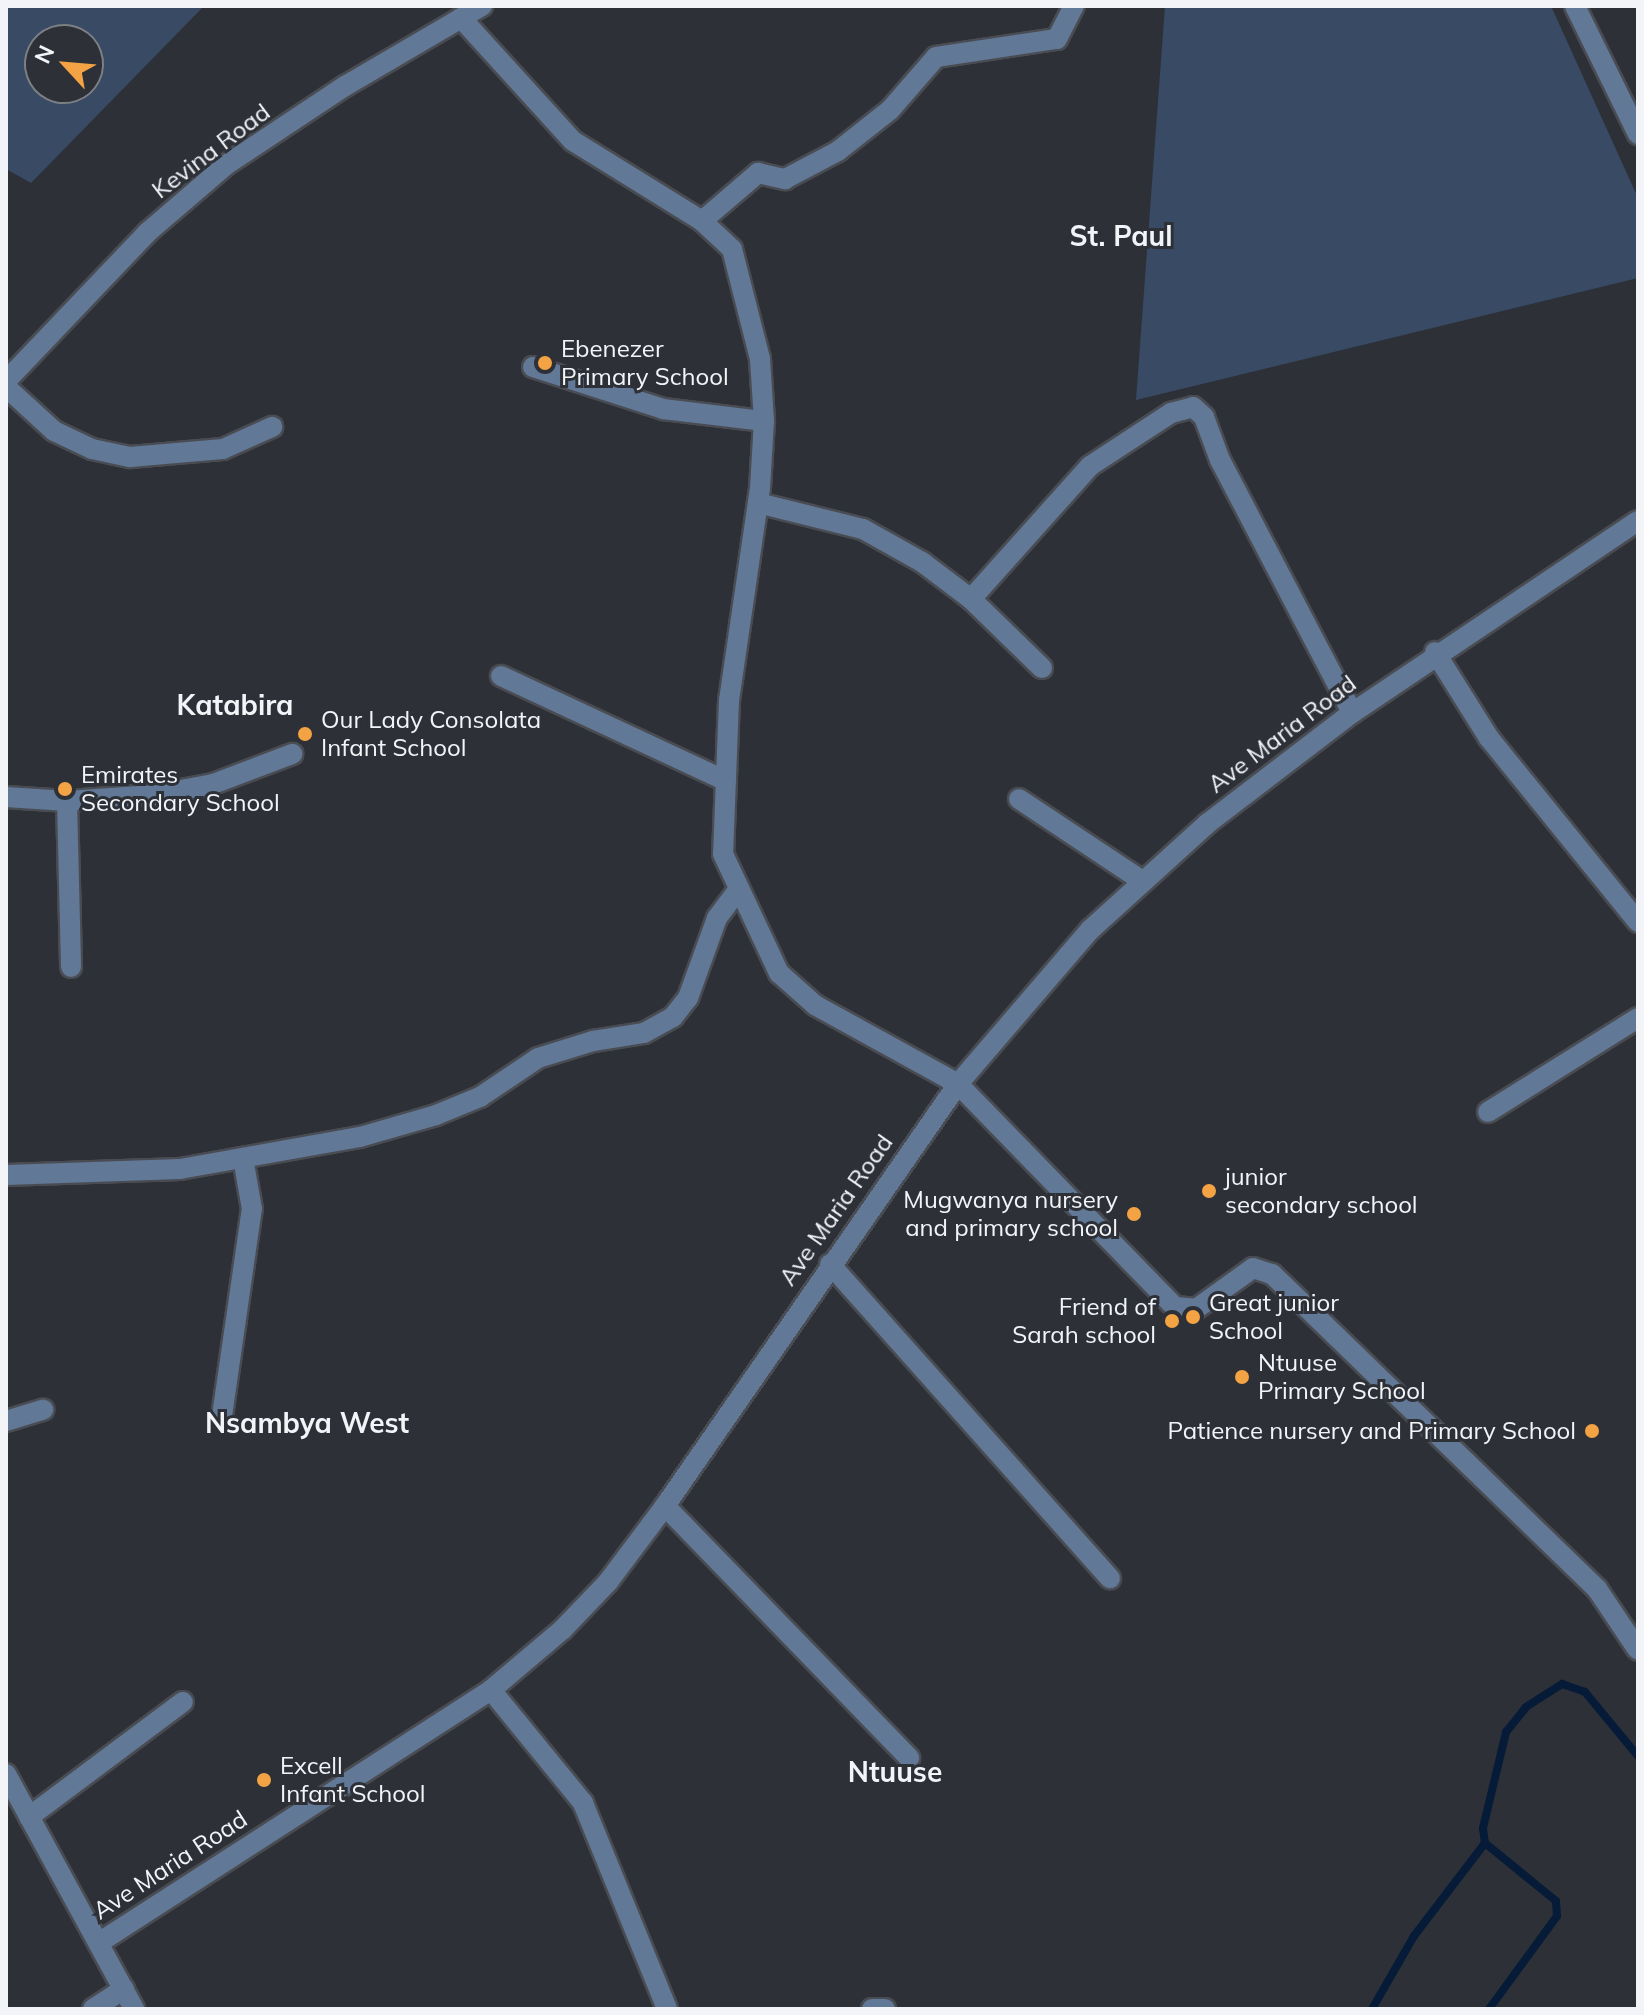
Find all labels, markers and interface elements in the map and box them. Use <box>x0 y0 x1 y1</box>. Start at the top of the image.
north arrow <box>24 24 104 104</box>
text: N <box>28 41 60 68</box>
street label: Kevina Road <box>146 97 276 205</box>
district label: St. Paul <box>1069 219 1173 253</box>
place label: Ebenezer Primary School <box>561 335 729 391</box>
marker: Ebenezer Primary School <box>536 354 554 372</box>
street label: Ave Maria Road <box>1202 669 1362 799</box>
district label: Katabira <box>177 688 293 722</box>
place label: Our Lady Consolata Infant School <box>321 706 541 762</box>
marker: Our Lady Consolata Infant School <box>296 725 314 743</box>
place label: Emirates Secondary School <box>81 761 280 817</box>
marker: Emirates Secondary School <box>56 780 74 798</box>
street label: Ave Maria Road <box>773 1129 899 1291</box>
place label: junior secondary school <box>1225 1163 1418 1219</box>
marker: junior secondary school <box>1200 1182 1218 1200</box>
place label: Mugwanya nursery and primary school <box>903 1186 1118 1242</box>
marker: Mugwanya nursery and primary school <box>1125 1205 1143 1223</box>
place label: Great junior School <box>1209 1289 1339 1345</box>
place label: Friend of Sarah school <box>1012 1293 1156 1349</box>
marker: Great junior School <box>1184 1308 1202 1326</box>
marker: Friend of Sarah school <box>1163 1312 1181 1330</box>
place label: Ntuuse Primary School <box>1258 1349 1426 1405</box>
marker: Ntuuse Primary School <box>1233 1368 1251 1386</box>
district label: Nsambya West <box>205 1406 409 1440</box>
place label: Patience nursery and Primary School <box>1168 1417 1576 1445</box>
marker: Patience nursery and Primary School <box>1583 1422 1601 1440</box>
place label: Excell Infant School <box>280 1752 425 1808</box>
district label: Ntuuse <box>848 1755 942 1789</box>
marker: Excell Infant School <box>255 1771 273 1789</box>
street label: Ave Maria Road <box>88 1805 252 1925</box>

